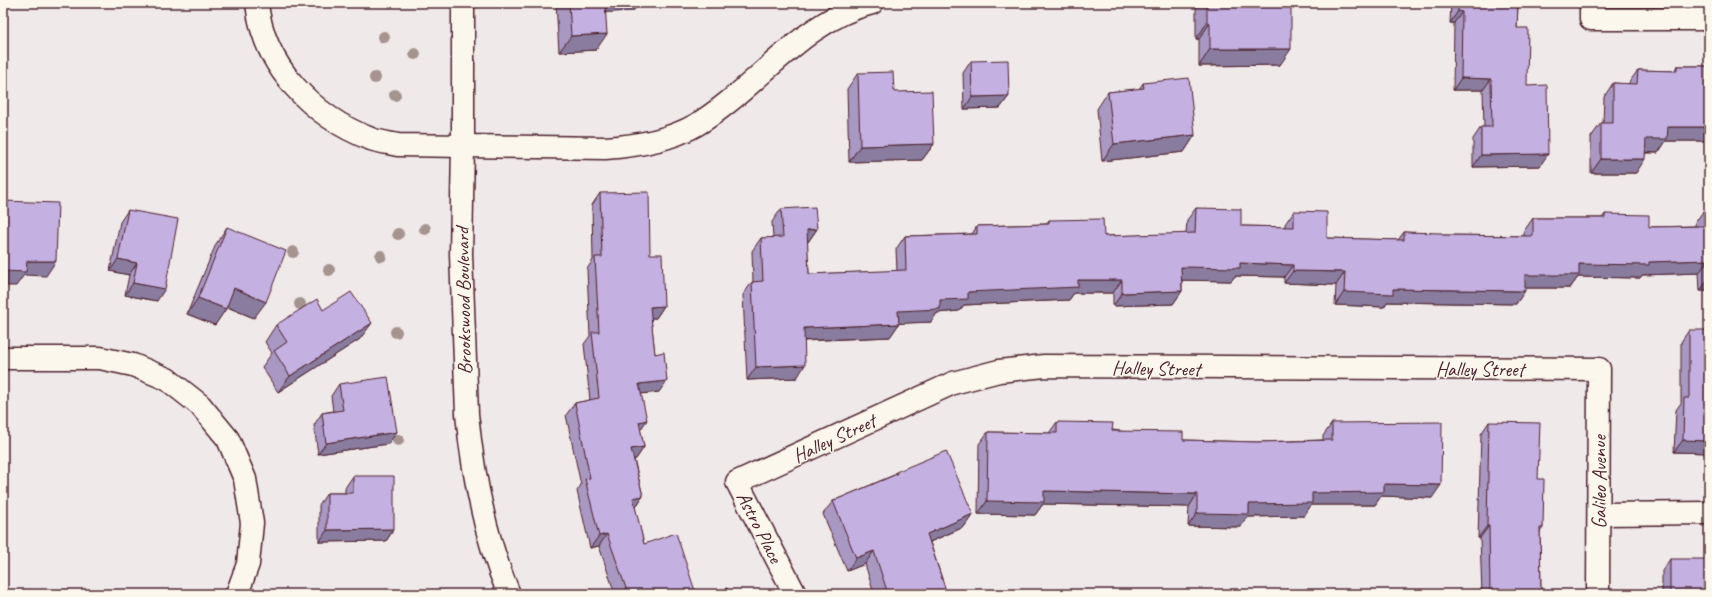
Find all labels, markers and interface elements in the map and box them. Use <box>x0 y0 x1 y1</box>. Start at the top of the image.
street label: Brookswood Boulevard <box>450 224 477 375</box>
street label: Halley Street <box>1112 355 1204 382</box>
street label: Halley Street <box>1436 357 1528 382</box>
street label: Halley Street <box>789 407 883 468</box>
street label: Galileo Avenue <box>1587 434 1612 529</box>
street label: Astro Place <box>731 487 789 568</box>

